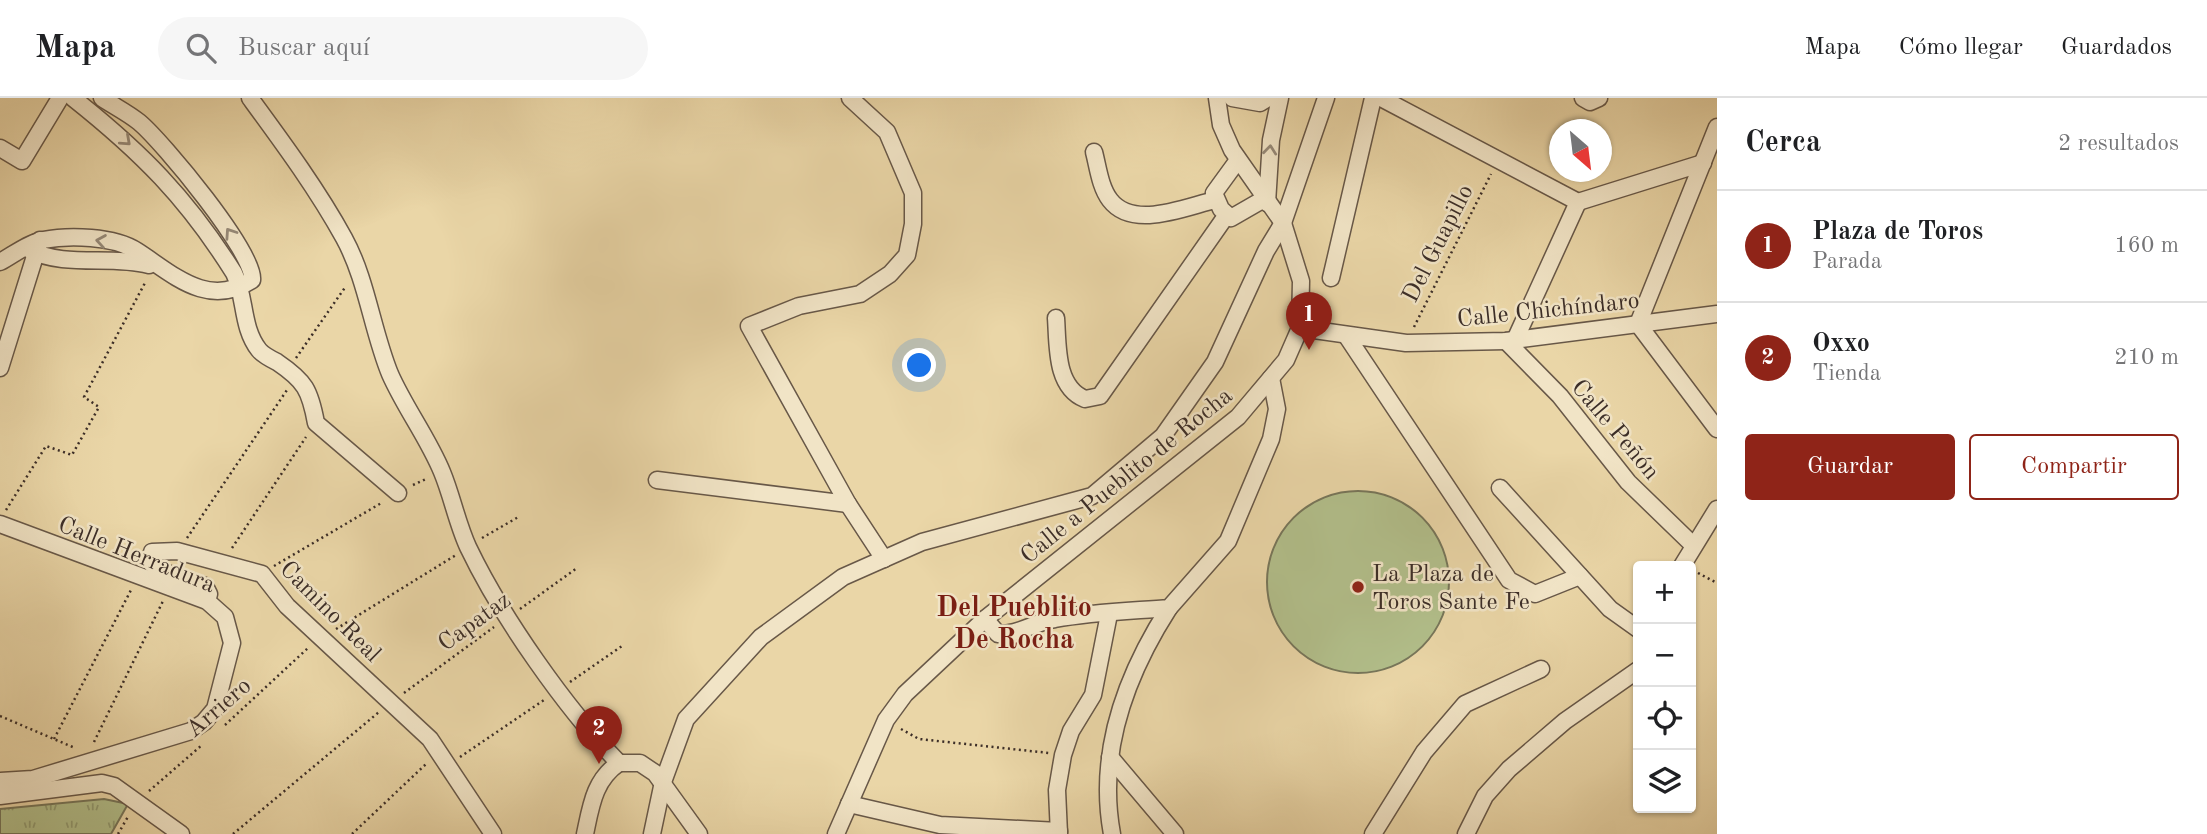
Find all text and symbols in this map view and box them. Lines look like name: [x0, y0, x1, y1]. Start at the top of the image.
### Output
search box: [158, 17, 648, 80]
icon: search: [182, 29, 220, 67]
text: Mapa: [35, 32, 116, 65]
text: Buscar aquí: [238, 35, 370, 61]
text: Mapa: [1804, 36, 1861, 60]
text: Cómo llegar: [1899, 36, 2023, 60]
text: Guardados: [2061, 36, 2172, 60]
north arrow: [1549, 119, 1612, 182]
text: Cerca: [1745, 128, 1821, 158]
text: 2 resultados: [2058, 132, 2179, 155]
one-way arrow: [118, 133, 131, 145]
one-way arrow: [1262, 144, 1277, 155]
street label: Del Guapillo: [1399, 181, 1479, 307]
text: Plaza de Toros: [1812, 219, 1983, 245]
one-way arrow: [226, 228, 238, 241]
one-way arrow: [95, 234, 107, 249]
text: 1: [1761, 234, 1775, 257]
text: 160 m: [2114, 234, 2179, 257]
text: Parada: [1812, 250, 1882, 273]
street label: Calle Chichíndaro: [1456, 289, 1641, 333]
pin: 1: [1286, 292, 1332, 350]
text: Oxxo: [1812, 331, 1870, 357]
text: 2: [1761, 346, 1775, 369]
text: 210 m: [2114, 346, 2179, 369]
your location: [902, 348, 936, 382]
text: Tienda: [1812, 362, 1881, 385]
street label: Calle Peñón: [1566, 376, 1663, 485]
street label: Calle a Pueblito de Rocha: [1017, 384, 1238, 569]
button: Guardar: [1745, 434, 1955, 500]
button: Compartir: [1969, 434, 2179, 500]
street label: Calle Herradura: [54, 513, 218, 598]
street label: Camino Real: [275, 557, 385, 667]
map controls: [1633, 561, 1696, 813]
button: +: [1633, 561, 1696, 624]
place label: La Plaza de Toros Sante Fe: [1372, 563, 1530, 615]
marker: La Plaza de Toros Sante Fe: [1350, 579, 1366, 595]
street label: Capataz: [435, 589, 516, 657]
district label: Del Pueblito De Rocha: [936, 595, 1092, 655]
button: −: [1633, 624, 1696, 687]
street label: Arriero: [182, 674, 256, 743]
button: locate: [1633, 687, 1696, 750]
pin: 2: [576, 706, 622, 764]
button: layers: [1633, 750, 1696, 813]

